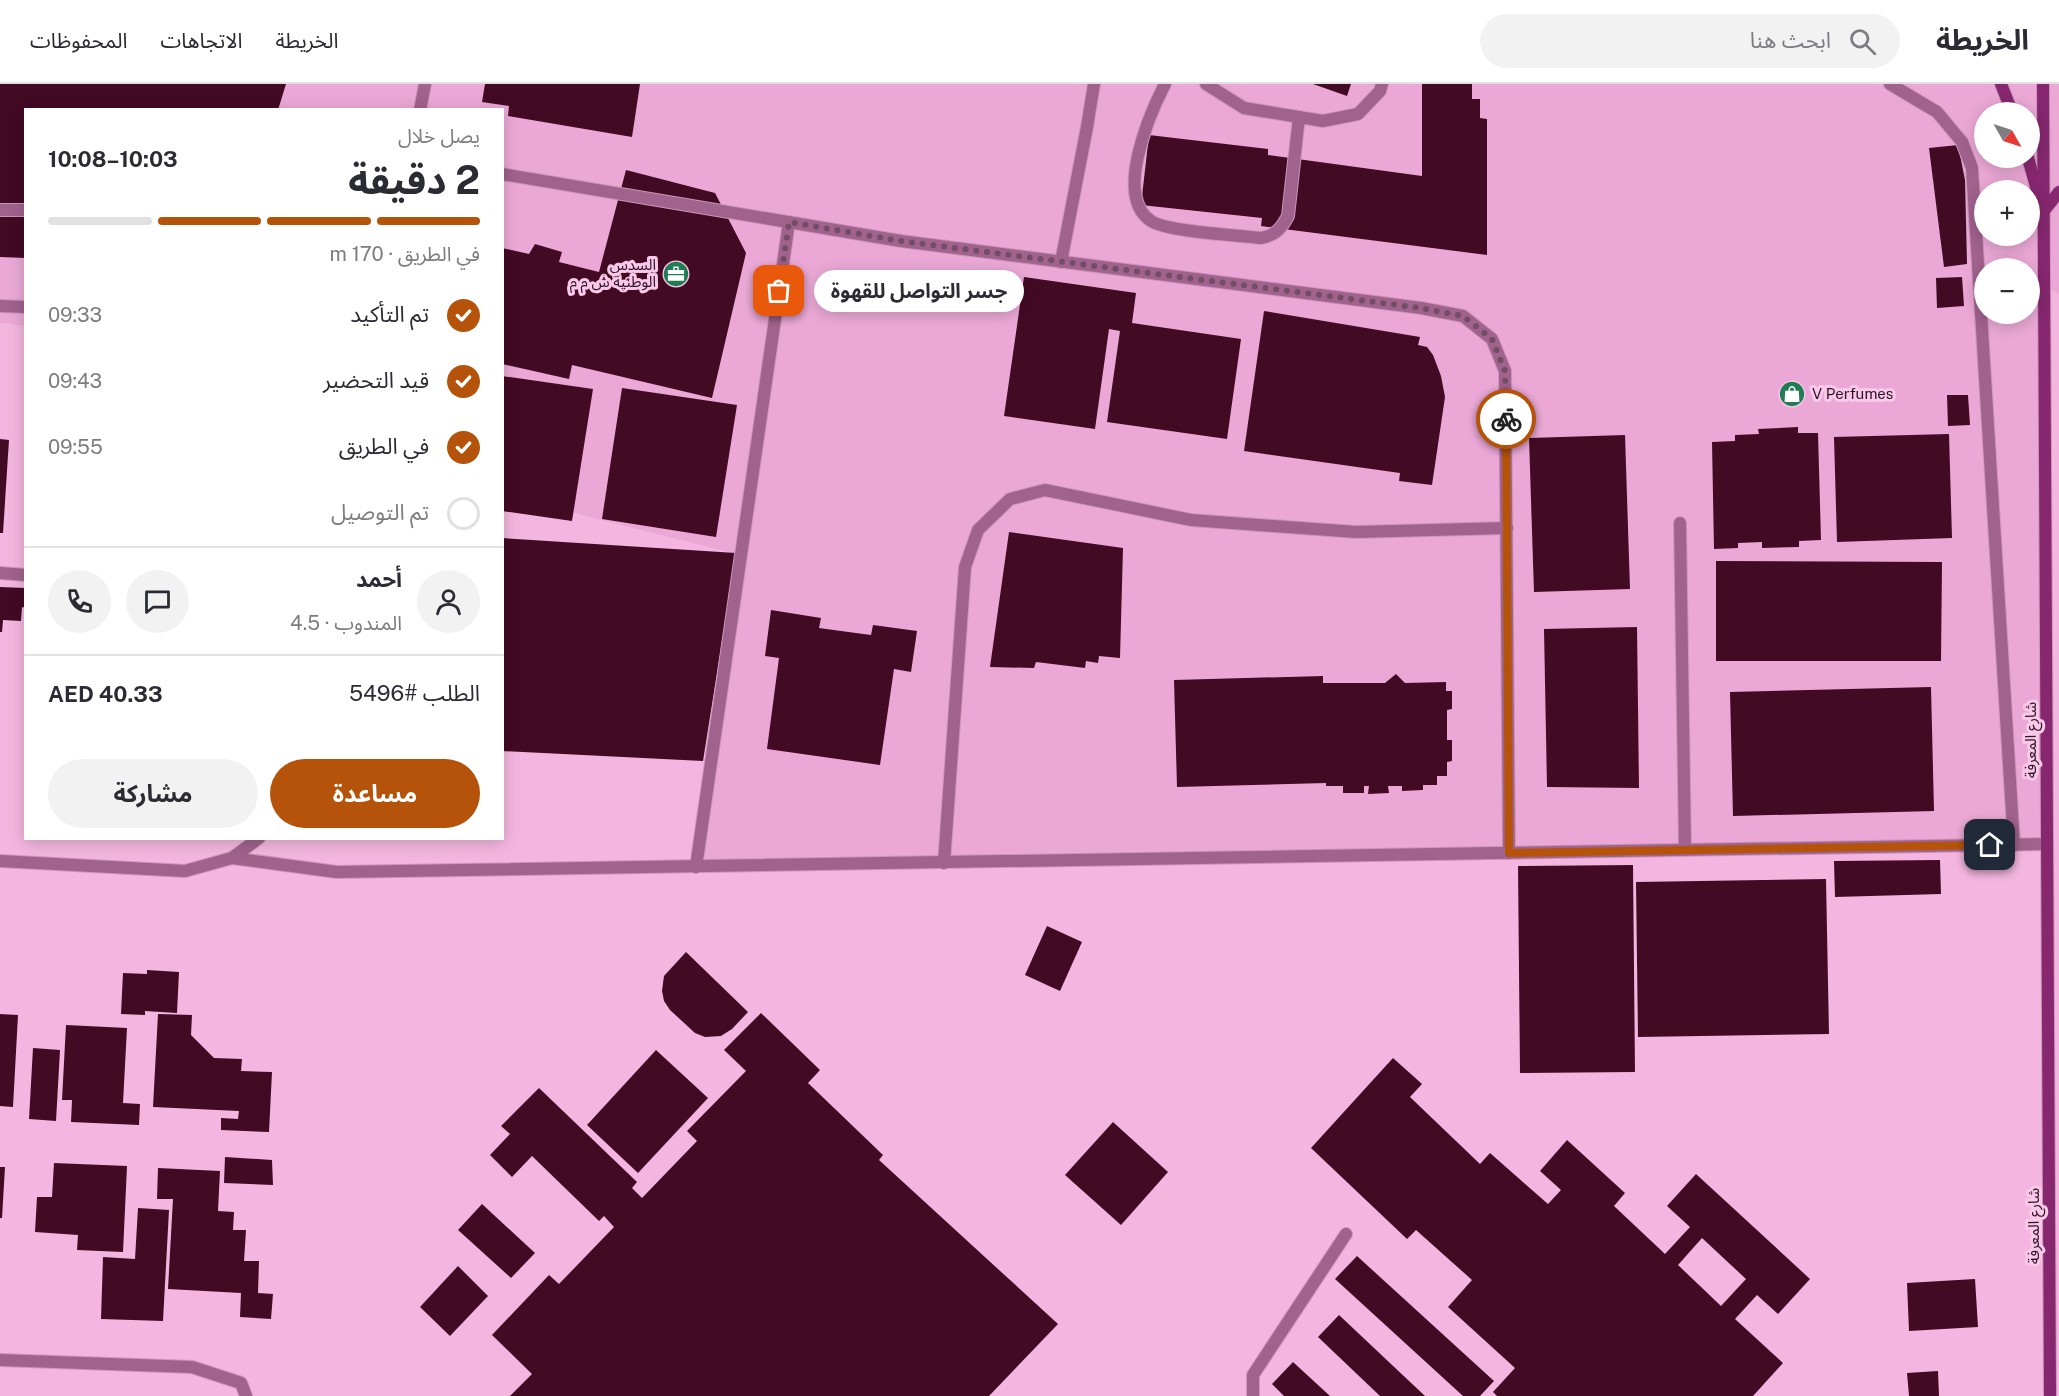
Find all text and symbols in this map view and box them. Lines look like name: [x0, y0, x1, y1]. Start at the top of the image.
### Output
search box: [1480, 14, 1900, 68]
text: الخريطة: [1936, 23, 2029, 56]
icon: search: [1846, 25, 1879, 58]
text: ابحث هنا: [1750, 27, 1831, 53]
text: المحفوظات: [30, 28, 127, 53]
text: الاتجاهات: [160, 28, 242, 53]
text: الخريطة: [275, 28, 338, 53]
north arrow: [1974, 102, 2040, 168]
map controls: [1974, 102, 2040, 324]
text: يصل خلال: [398, 124, 480, 148]
text: 10:03–10:08: [48, 146, 178, 172]
text: 2 دقيقة: [348, 157, 480, 203]
button: +: [1974, 180, 2040, 246]
text: في الطريق · 170 m: [329, 242, 480, 266]
place label: السدس الوطنیة ش م م: [570, 256, 656, 293]
button: −: [1974, 258, 2040, 324]
office icon: السدس الوطنیة ش م م: [661, 259, 691, 289]
pin: [753, 265, 804, 316]
callout: جسر التواصل للقهوة: [815, 270, 1025, 312]
icon: bag: [762, 274, 795, 307]
text: جسر التواصل للقهوة: [831, 279, 1007, 303]
icon: check: [447, 299, 480, 332]
text: تم التأكيد: [350, 301, 429, 327]
text: 09:33: [48, 303, 102, 327]
icon: check: [447, 365, 480, 398]
text: قيد التحضير: [323, 367, 429, 393]
text: 09:43: [48, 369, 102, 393]
shop icon: V Perfumes: [1777, 379, 1807, 409]
place label: V Perfumes: [1812, 385, 1893, 402]
courier: [1476, 389, 1536, 449]
icon: bike: [1490, 403, 1523, 436]
icon: check: [447, 431, 480, 464]
text: في الطريق: [339, 433, 429, 459]
text: 09:55: [48, 435, 103, 459]
text: تم التوصيل: [331, 499, 429, 525]
text: أحمد: [356, 566, 402, 592]
button: phone: [48, 570, 111, 633]
button: chat: [126, 570, 189, 633]
button: person: [417, 570, 480, 633]
text: المندوب · 4.5: [290, 611, 402, 635]
text: الطلب #5496: [349, 680, 480, 706]
text: AED 40.33: [48, 681, 163, 707]
street label: شارع المعرفة: [2022, 702, 2043, 778]
button: مشاركة: [48, 759, 258, 828]
button: مساعدة: [270, 759, 480, 828]
pin: [1964, 819, 2015, 870]
icon: home: [1973, 828, 2006, 861]
street label: شارع المعرفة: [2025, 1188, 2046, 1264]

